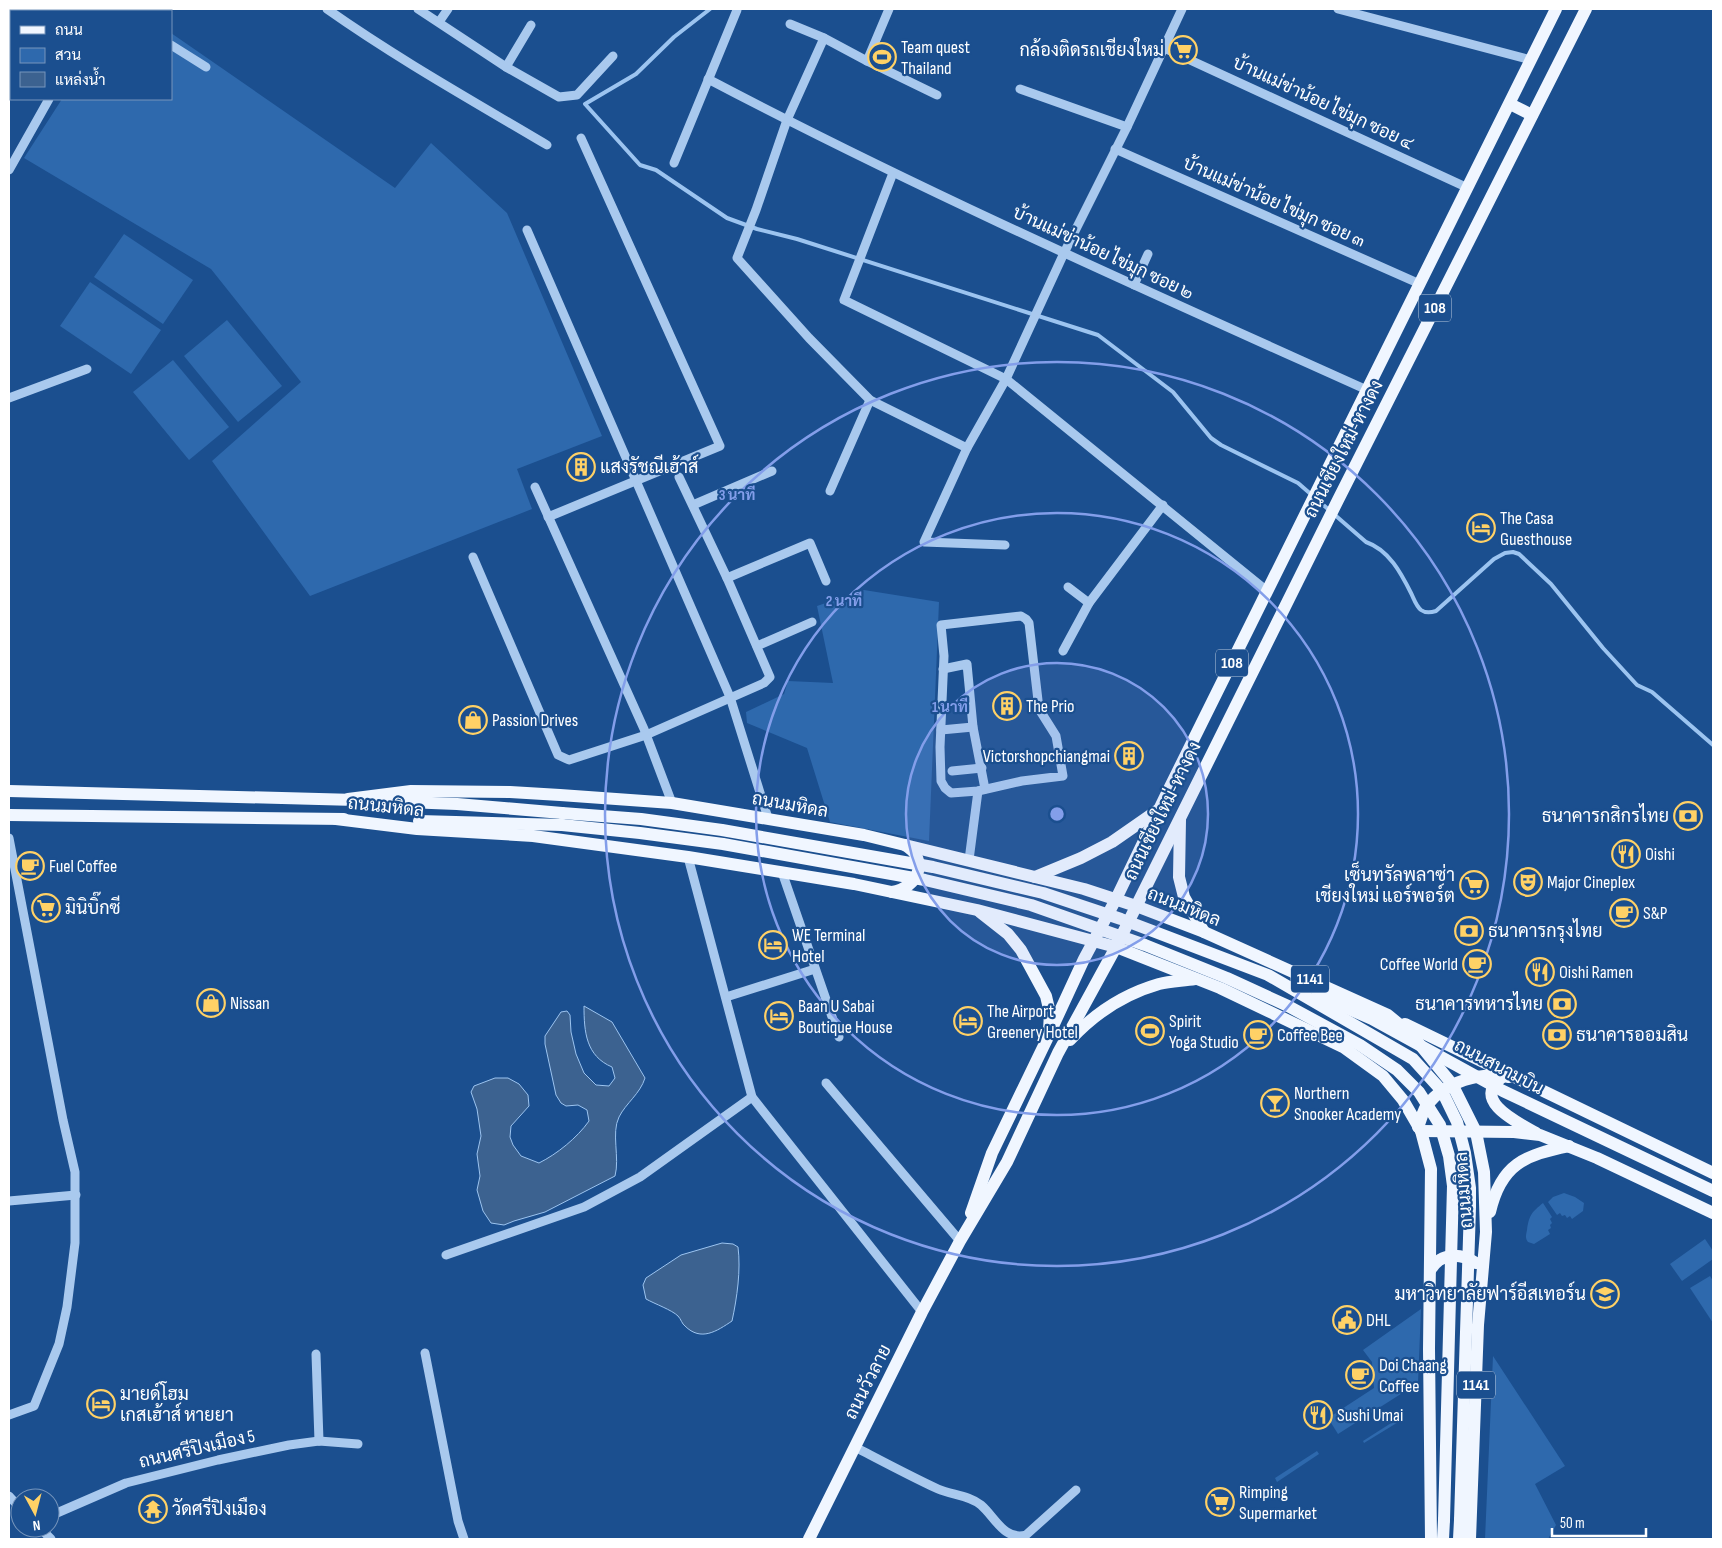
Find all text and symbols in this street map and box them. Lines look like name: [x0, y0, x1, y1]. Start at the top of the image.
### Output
legend: [10, 10, 172, 100]
text: ถนน: [55, 21, 83, 40]
supermarket icon: กล้องติดรถเชียงใหม่: [1168, 35, 1198, 65]
place label: Team quest Thailand: [901, 37, 970, 79]
place label: กล้องติดรถเชียงใหม่: [1019, 37, 1164, 61]
sports icon: Team quest Thailand: [867, 42, 897, 72]
text: สวน: [55, 46, 81, 65]
street label: บ้านแม่ข่าน้อย ไข่มุก ซอย ๔: [1229, 49, 1419, 155]
text: แหล่งน้ำ: [55, 67, 106, 90]
street label: บ้านแม่ข่าน้อย ไข่มุก ซอย ๓: [1179, 150, 1370, 253]
street label: บ้านแม่ข่าน้อย ไข่มุก ซอย ๒: [1009, 199, 1198, 305]
road number: 108: [1419, 294, 1451, 322]
street label: ถนนเชียงใหม่-หางดง: [1298, 375, 1388, 521]
building icon: แสงรัชณีเฮ้าส์: [566, 452, 596, 482]
place label: แสงรัชณีเฮ้าส์: [600, 454, 699, 478]
text: 3 นาที: [719, 485, 755, 505]
place label: The Casa Guesthouse: [1500, 508, 1572, 550]
hotel icon: The Casa Guesthouse: [1466, 513, 1496, 543]
text: 2 นาที: [826, 591, 862, 611]
road number: 108: [1216, 650, 1248, 676]
building icon: The Prio: [992, 691, 1022, 721]
place label: The Prio: [1026, 696, 1075, 717]
text: 1 นาที: [932, 697, 968, 717]
shop icon: Passion Drives: [458, 705, 488, 735]
place label: Passion Drives: [492, 710, 578, 731]
street label: ถนนเชียงใหม่-หางดง: [1118, 737, 1206, 884]
building icon: Victorshopchiangmai: [1114, 741, 1144, 771]
place label: Victorshopchiangmai: [983, 746, 1110, 767]
street label: ถนนมหิดล: [750, 787, 830, 822]
street label: ถนนมหิดล: [347, 792, 425, 821]
bank icon: ธนาคารกสิกรไทย: [1673, 801, 1703, 831]
place label: ธนาคารกสิกรไทย: [1542, 803, 1669, 827]
centre of rings: [1048, 805, 1066, 823]
restaurant icon: Oishi: [1611, 839, 1641, 869]
place label: Oishi: [1645, 844, 1675, 865]
cafe icon: Fuel Coffee: [15, 851, 45, 881]
place label: Fuel Coffee: [49, 856, 117, 877]
place label: เซ็นทรัลพลาซ่า เชียงใหม่ แอร์พอร์ต: [1315, 861, 1455, 907]
theatre icon: Major Cineplex: [1513, 867, 1543, 897]
supermarket icon: เซ็นทรัลพลาซ่า เชียงใหม่ แอร์พอร์ต: [1459, 870, 1489, 900]
place label: Major Cineplex: [1547, 872, 1635, 893]
street label: ถนนมหิดล: [1144, 882, 1224, 931]
place label: มินิบิ๊กซี: [65, 891, 121, 919]
supermarket icon: มินิบิ๊กซี: [31, 893, 61, 923]
cafe icon: S&P: [1609, 898, 1639, 928]
place label: S&P: [1643, 903, 1668, 924]
bank icon: ธนาคารกรุงไทย: [1454, 916, 1484, 946]
place label: ธนาคารกรุงไทย: [1488, 918, 1603, 943]
place label: WE Terminal Hotel: [792, 925, 865, 967]
hotel icon: WE Terminal Hotel: [758, 930, 788, 960]
cafe icon: Coffee World: [1462, 949, 1492, 979]
place label: Coffee World: [1380, 954, 1458, 975]
restaurant icon: Oishi Ramen: [1525, 957, 1555, 987]
place label: Oishi Ramen: [1559, 962, 1633, 983]
road number: 1141: [1291, 966, 1329, 992]
shop icon: Nissan: [196, 988, 226, 1018]
bank icon: ธนาคารทหารไทย: [1547, 989, 1577, 1019]
place label: ธนาคารทหารไทย: [1415, 991, 1543, 1015]
place label: Nissan: [230, 993, 270, 1014]
place label: Baan U Sabai Boutique House: [798, 996, 893, 1038]
hotel icon: Baan U Sabai Boutique House: [764, 1001, 794, 1031]
place label: The Airport Greenery Hotel: [987, 1001, 1078, 1043]
hotel icon: The Airport Greenery Hotel: [953, 1006, 983, 1036]
place label: Spirit Yoga Studio: [1169, 1011, 1239, 1053]
sports icon: Spirit Yoga Studio: [1135, 1016, 1165, 1046]
cafe icon: Coffee Bee: [1243, 1020, 1273, 1050]
bank icon: ธนาคารออมสิน: [1542, 1020, 1572, 1050]
place label: ธนาคารออมสิน: [1576, 1024, 1688, 1046]
place label: Coffee Bee: [1277, 1025, 1343, 1046]
street label: ถนนสนามบิน: [1451, 1034, 1548, 1099]
place label: Northern Snooker Academy: [1294, 1083, 1401, 1125]
bar icon: Northern Snooker Academy: [1260, 1088, 1290, 1118]
street label: ถนนมหิดล: [1450, 1151, 1477, 1229]
school or university icon: มหาวิทยาลัยฟาร์อีสเทอร์น: [1590, 1279, 1620, 1309]
place label: มหาวิทยาลัยฟาร์อีสเทอร์น: [1394, 1281, 1586, 1305]
public building icon: DHL: [1332, 1305, 1362, 1335]
place label: DHL: [1366, 1310, 1391, 1331]
street label: ถนนวัวลาย: [839, 1341, 896, 1423]
place label: Doi Chaang Coffee: [1379, 1355, 1447, 1397]
cafe icon: Doi Chaang Coffee: [1345, 1360, 1375, 1390]
road number: 1141: [1457, 1372, 1495, 1398]
place label: มายด์โฮม เกสเฮ้าส์ หายยา: [120, 1381, 234, 1426]
hotel icon: มายด์โฮม เกสเฮ้าส์ หายยา: [86, 1389, 116, 1419]
restaurant icon: Sushi Umai: [1303, 1400, 1333, 1430]
place label: Sushi Umai: [1337, 1405, 1403, 1426]
street label: ถนนศรีปิงเมือง 5: [136, 1423, 257, 1473]
place label: Rimping Supermarket: [1239, 1482, 1318, 1524]
supermarket icon: Rimping Supermarket: [1205, 1487, 1235, 1517]
north arrow: [10, 1488, 60, 1538]
temple icon: วัดศรีปิงเมือง: [138, 1494, 168, 1524]
place label: วัดศรีปิงเมือง: [172, 1496, 267, 1520]
scale bar: [1552, 1506, 1646, 1538]
text: 50 m: [1560, 1514, 1585, 1533]
text: N: [32, 1517, 41, 1534]

